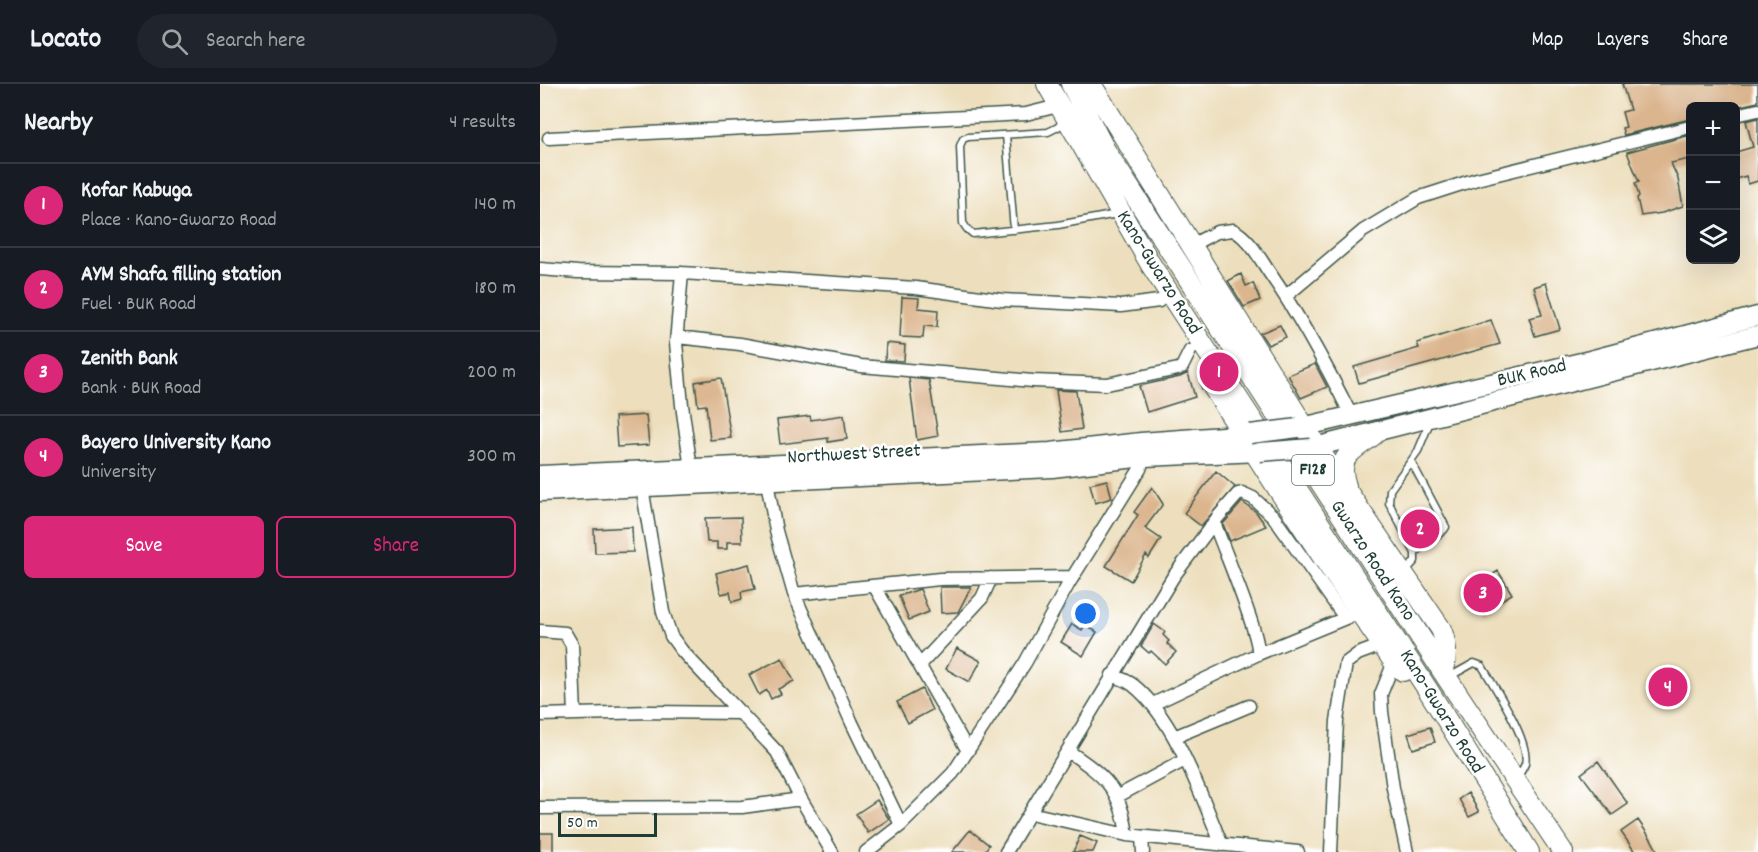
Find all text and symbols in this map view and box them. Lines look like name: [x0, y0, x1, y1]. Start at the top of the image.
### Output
search box: [137, 14, 557, 68]
text: Locato: [30, 21, 101, 61]
icon: search: [158, 25, 191, 58]
text: Search here: [206, 26, 306, 57]
text: Map: [1532, 26, 1563, 56]
text: Layers: [1596, 26, 1649, 56]
text: Share: [1682, 26, 1728, 56]
map controls: [1686, 102, 1740, 264]
button: +: [1686, 102, 1740, 156]
text: Nearby: [24, 105, 92, 142]
text: 4 results: [449, 109, 516, 137]
button: −: [1686, 156, 1740, 210]
text: Kofar Kabuga: [81, 176, 192, 207]
text: 1: [41, 191, 46, 219]
text: 140 m: [474, 191, 516, 219]
street label: Kano-Gwarzo Road: [1109, 205, 1207, 341]
text: Place · Kano-Gwarzo Road: [81, 207, 277, 235]
button: layers: [1686, 210, 1740, 264]
text: AYM Shafa filling station: [81, 260, 282, 291]
text: 2: [39, 275, 48, 303]
text: 180 m: [474, 275, 516, 303]
text: Fuel · BUK Road: [81, 291, 196, 319]
text: Zenith Bank: [81, 344, 178, 375]
pin: 1: [1200, 350, 1238, 394]
street label: BUK Road: [1495, 352, 1569, 396]
text: 3: [39, 359, 48, 387]
text: 200 m: [467, 359, 516, 387]
text: Bank · BUK Road: [81, 375, 201, 403]
text: Bayero University Kano: [81, 428, 271, 459]
street label: Northwest Street: [787, 438, 921, 472]
text: 4: [39, 443, 48, 471]
text: 300 m: [467, 443, 516, 471]
road number: F128: [1292, 455, 1334, 485]
text: University: [81, 459, 156, 487]
street label: Gwarzo Road Kano: [1322, 495, 1422, 627]
pin: 2: [1400, 506, 1440, 552]
button: Save: [24, 516, 264, 578]
button: Share: [276, 516, 516, 578]
pin: 3: [1464, 570, 1502, 616]
your location: [1071, 599, 1100, 628]
street label: Kano-Gwarzo Road: [1392, 644, 1490, 780]
pin: 4: [1648, 664, 1688, 710]
scale bar: [558, 810, 657, 838]
text: 50 m: [567, 812, 598, 835]

